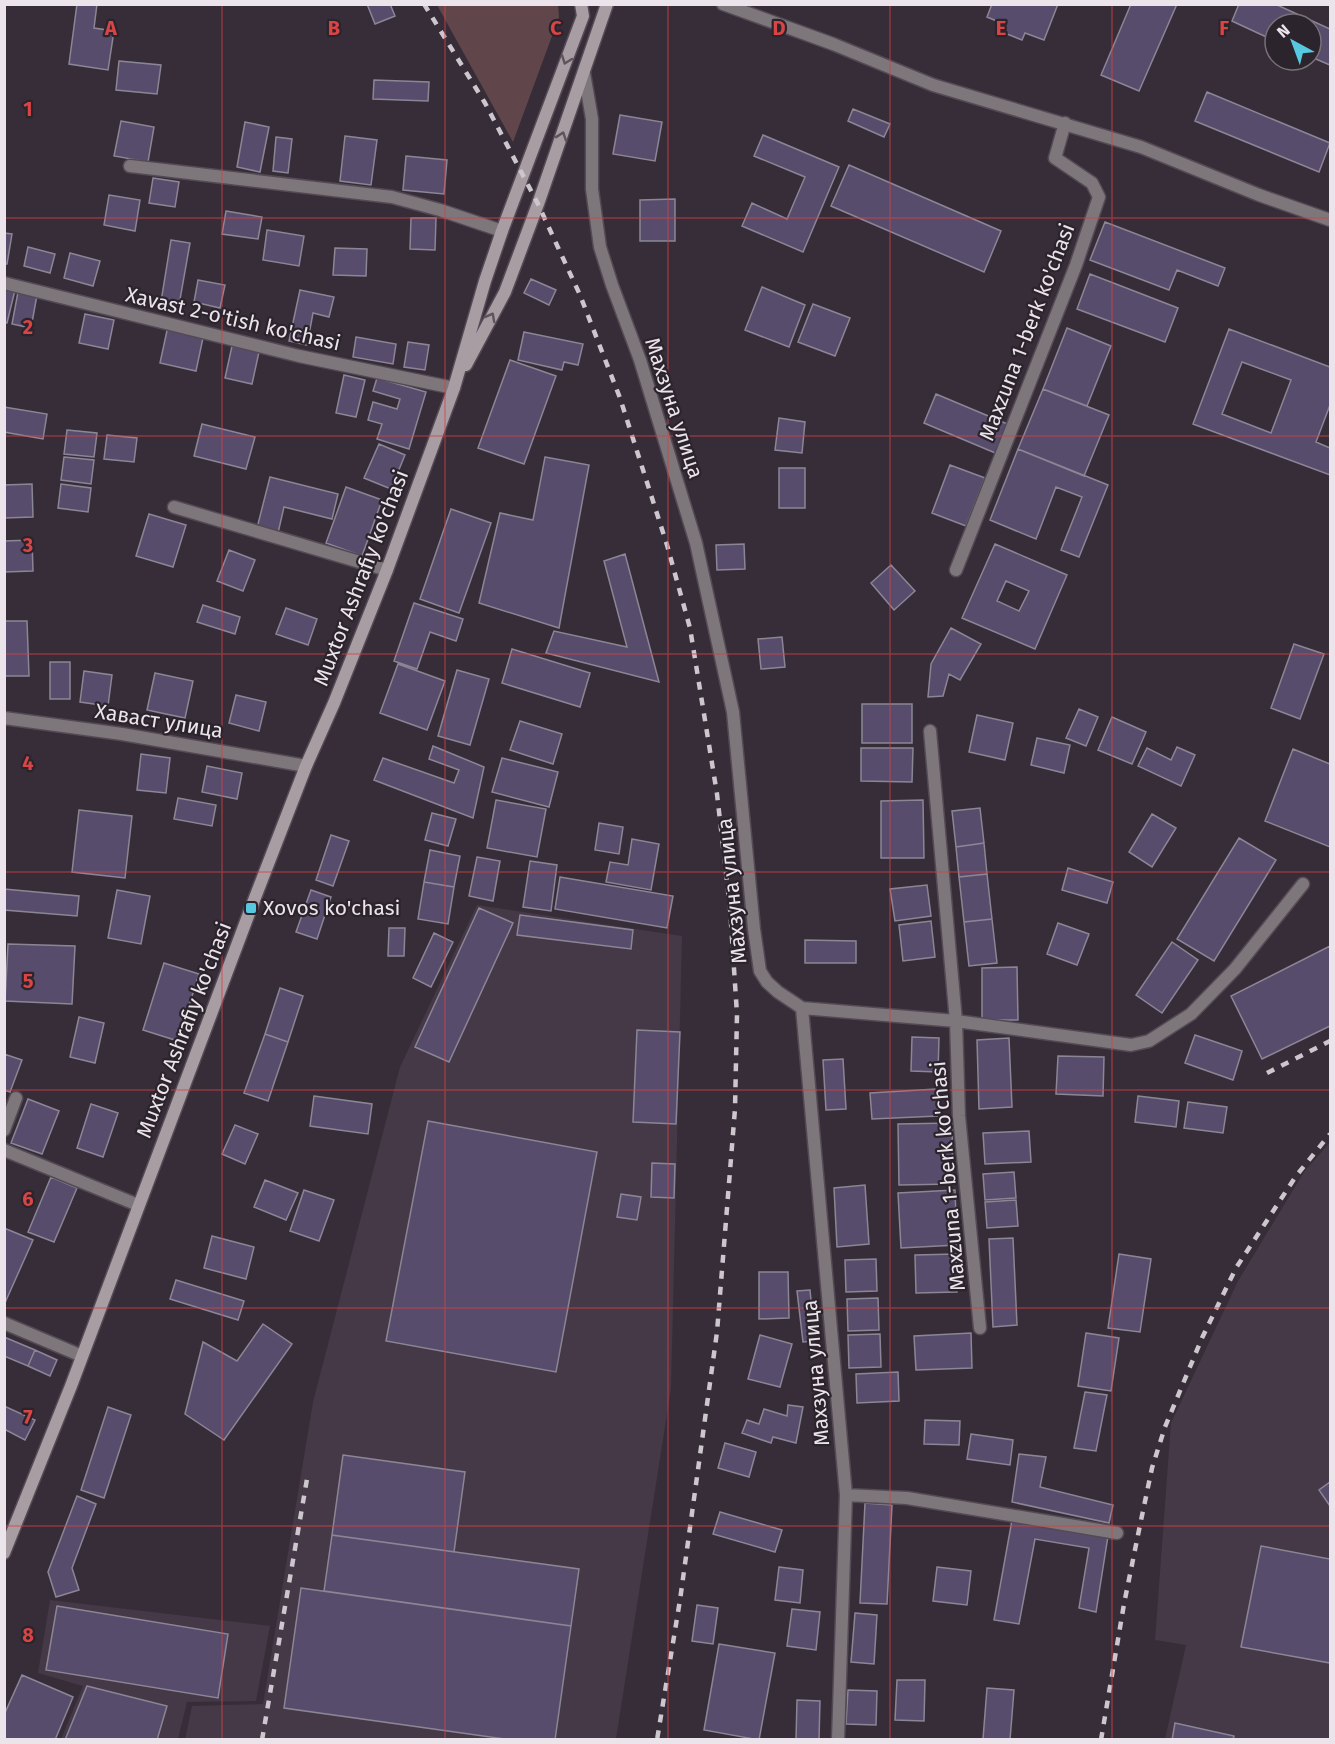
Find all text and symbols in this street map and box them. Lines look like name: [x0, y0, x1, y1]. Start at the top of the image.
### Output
north arrow: [1263, 12, 1323, 72]
text: A: [104, 16, 118, 40]
text: B: [328, 16, 340, 40]
text: C: [550, 16, 562, 40]
text: D: [772, 16, 786, 40]
text: E: [996, 16, 1006, 40]
text: F: [1219, 16, 1229, 40]
text: N: [1273, 20, 1294, 42]
one-way arrow: [561, 54, 574, 65]
text: 1: [23, 97, 33, 121]
one-way arrow: [554, 131, 567, 142]
street label: Maxzuna 1-berk ko'chasi: [974, 220, 1080, 444]
street label: Xavast 2-o'tish ko'chasi: [123, 282, 343, 356]
one-way arrow: [484, 313, 495, 324]
text: 2: [23, 315, 33, 339]
street label: Махзуна улица: [639, 334, 709, 482]
street label: Muxtor Ashrafiy ko'chasi: [308, 466, 414, 690]
text: 3: [22, 533, 33, 557]
street label: Хаваст улица: [93, 698, 225, 744]
text: 4: [22, 751, 34, 775]
street label: Махзуна улица: [711, 817, 753, 965]
place label: Xovos ko'chasi: [263, 895, 400, 921]
marker: Xovos ko'chasi: [244, 901, 258, 915]
street label: Muxtor Ashrafiy ko'chasi: [131, 918, 237, 1142]
text: 5: [23, 969, 34, 993]
street label: Maxzuna 1-berk ko'chasi: [925, 1060, 971, 1292]
text: 6: [22, 1187, 34, 1211]
street label: Махзуна улица: [797, 1299, 835, 1447]
text: 7: [23, 1405, 33, 1429]
text: 8: [22, 1623, 34, 1647]

